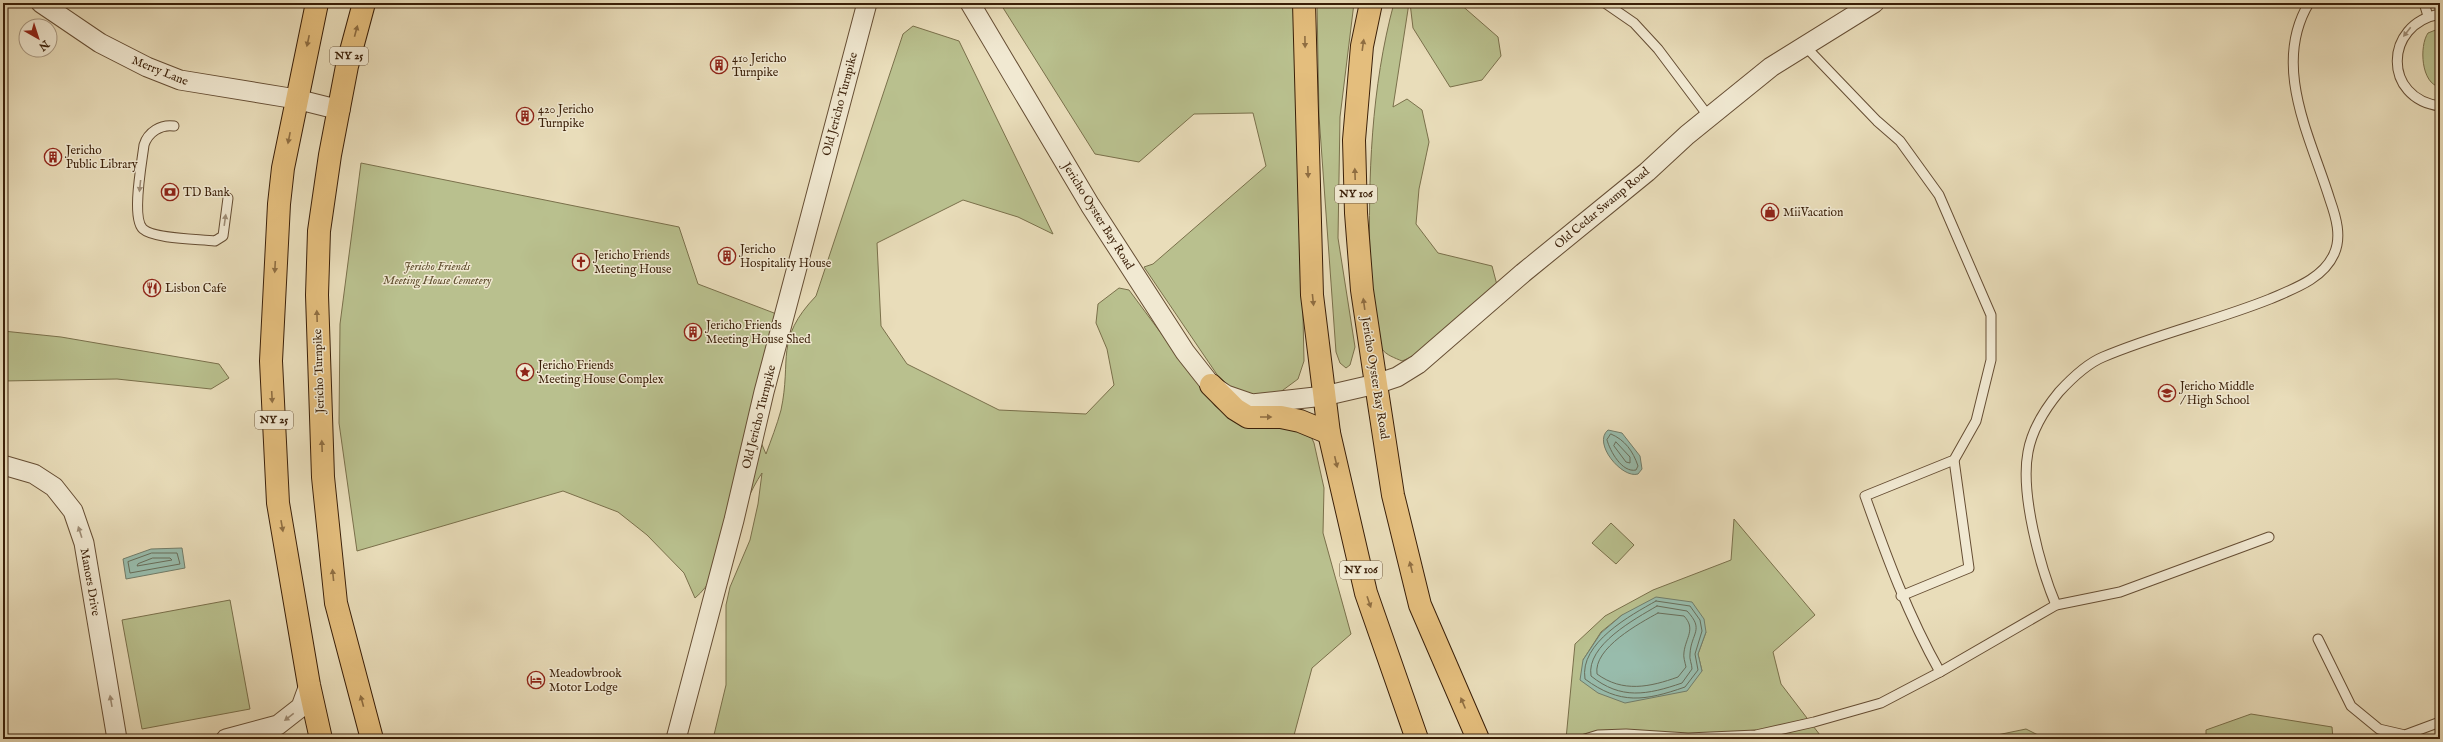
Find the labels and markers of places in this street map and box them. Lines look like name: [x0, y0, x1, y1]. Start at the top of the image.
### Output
place label: 410 Jericho Turnpike: [732, 51, 787, 81]
building icon: 410 Jericho Turnpike: [709, 55, 729, 75]
place label: 420 Jericho Turnpike: [538, 102, 594, 132]
building icon: 420 Jericho Turnpike: [515, 106, 535, 126]
place label: Jericho Public Library: [64, 143, 138, 172]
building icon: Jericho Public Library: [43, 147, 63, 167]
bank icon: TD Bank: [160, 182, 180, 202]
place label: TD Bank: [183, 185, 231, 200]
shop icon: MiiVacation: [1760, 202, 1780, 222]
place label: MiiVacation: [1783, 205, 1844, 220]
place label: Jericho Hospitality House: [738, 242, 832, 272]
building icon: Jericho Hospitality House: [717, 246, 737, 266]
place label: Jericho Friends Meeting House: [592, 248, 672, 277]
church icon: Jericho Friends Meeting House: [571, 252, 591, 272]
restaurant icon: Lisbon Cafe: [142, 278, 162, 298]
place label: Lisbon Cafe: [165, 281, 227, 296]
place label: Jericho Friends Meeting House Shed: [704, 318, 811, 347]
building icon: Jericho Friends Meeting House Shed: [683, 322, 703, 342]
place label: Jericho Friends Meeting House Complex: [536, 358, 664, 388]
place icon: Jericho Friends Meeting House Complex: [515, 362, 535, 382]
place label: Jericho Middle / High School: [2178, 379, 2255, 408]
school or university icon: Jericho Middle / High School: [2157, 383, 2177, 403]
place label: Meadowbrook Motor Lodge: [549, 666, 622, 695]
hotel icon: Meadowbrook Motor Lodge: [526, 670, 546, 690]

